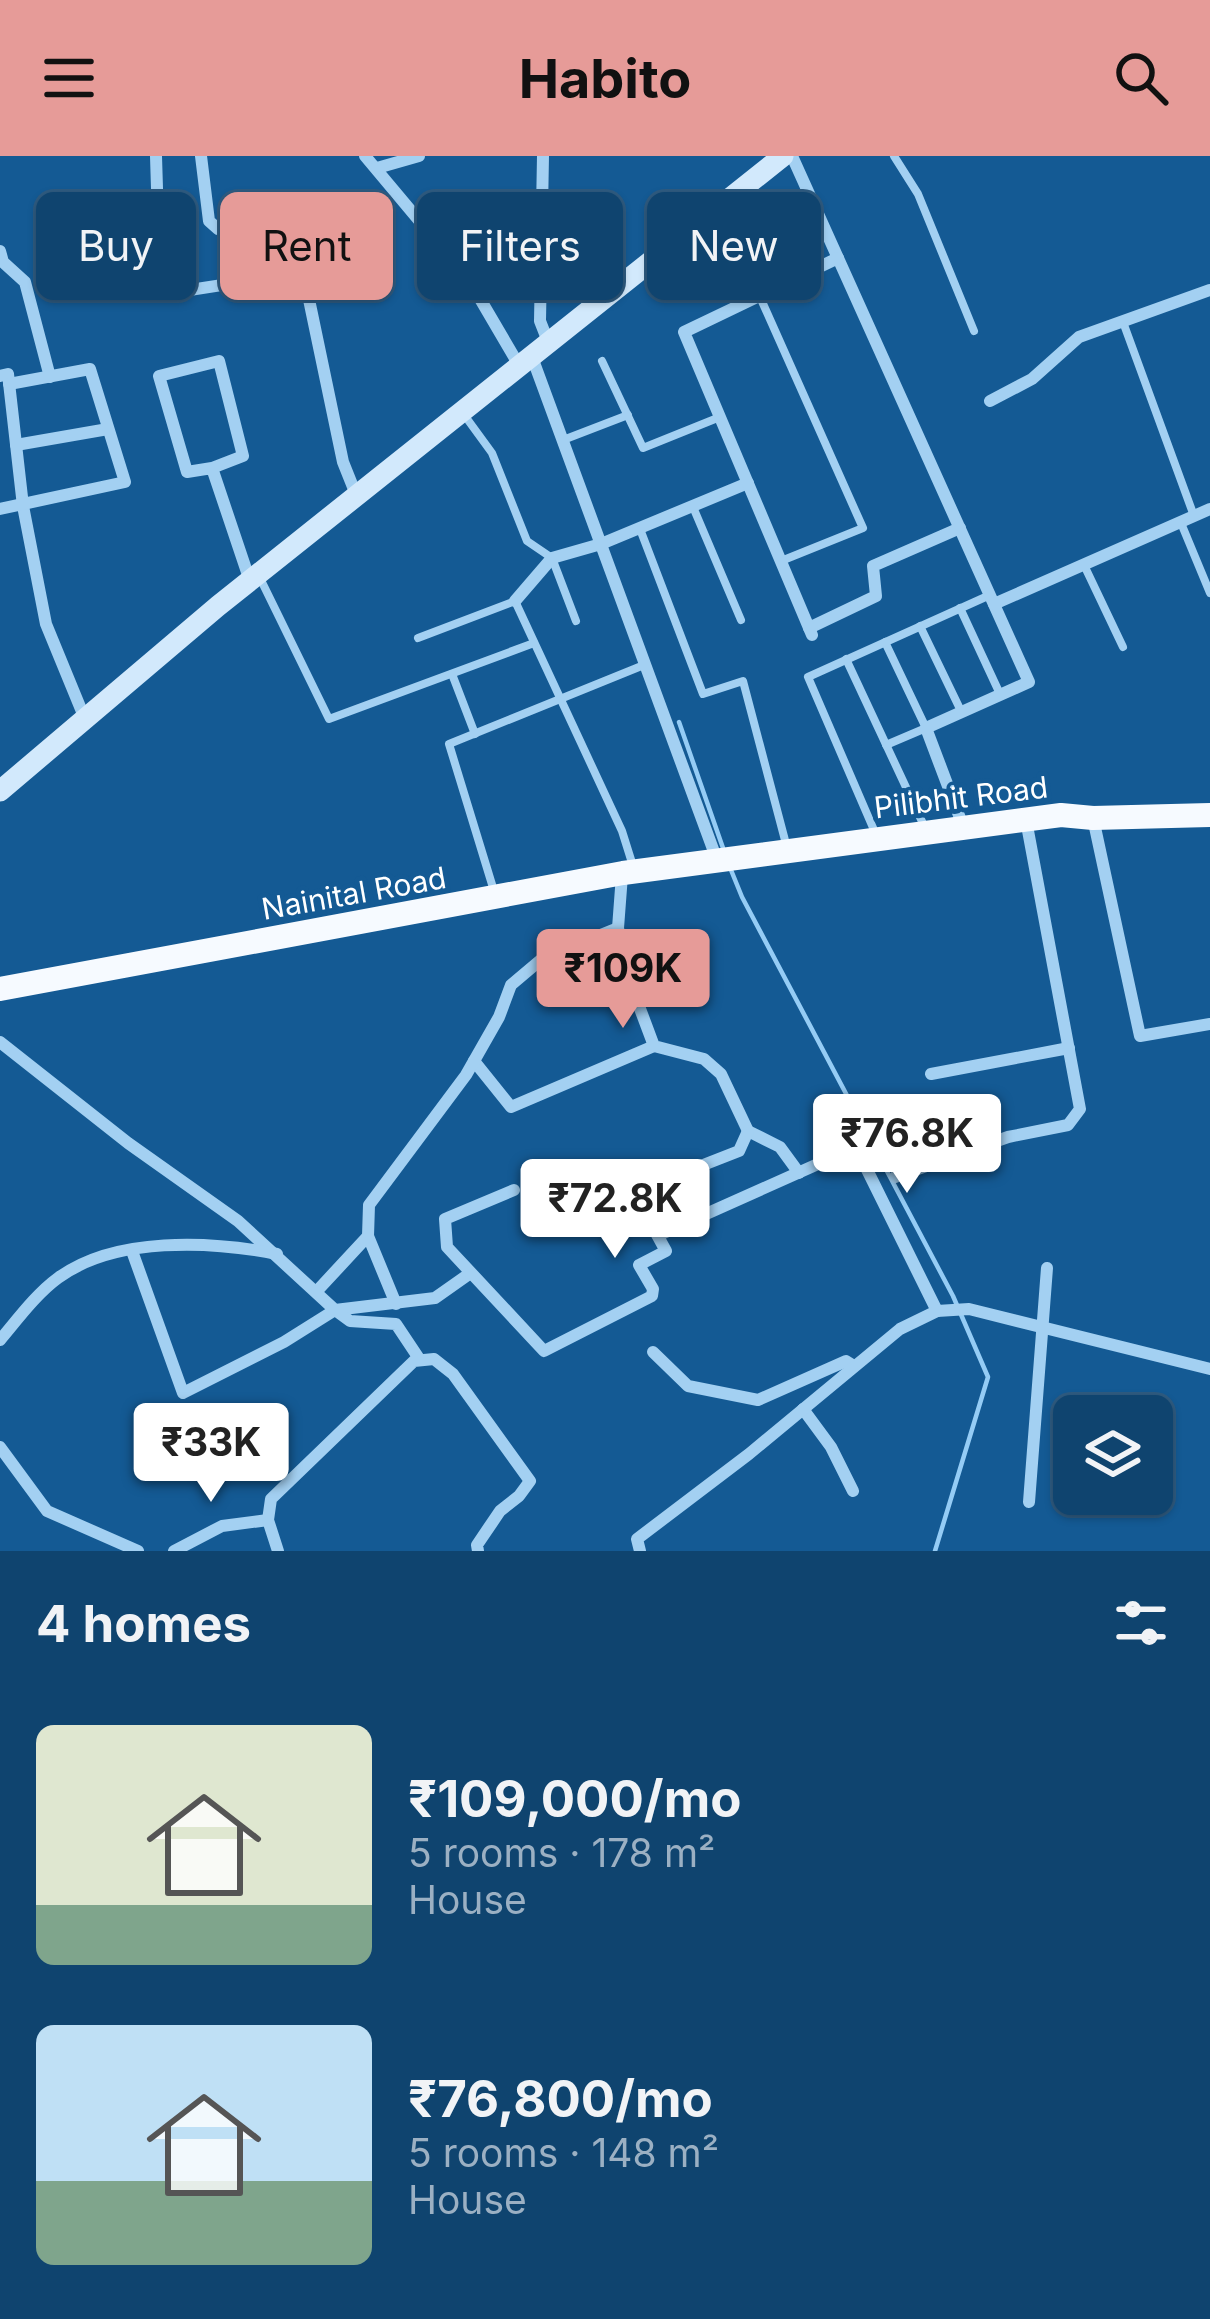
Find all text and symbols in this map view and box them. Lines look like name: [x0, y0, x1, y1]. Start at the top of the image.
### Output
icon: menu: [36, 45, 102, 111]
icon: search: [1108, 45, 1174, 111]
text: Habito: [519, 46, 691, 111]
chip: Buy: [36, 192, 196, 300]
chip: Rent: [220, 192, 393, 300]
chip: Filters: [417, 192, 623, 300]
chip: New: [647, 192, 821, 300]
street label: Pilibhit Road: [872, 768, 1050, 826]
street label: Nainital Road: [259, 859, 449, 927]
pin: ₹109K: [539, 929, 707, 1031]
text: ₹109K: [564, 944, 682, 991]
pin: ₹76.8K: [809, 1094, 1005, 1196]
text: ₹76.8K: [840, 1109, 974, 1156]
pin: ₹72.8K: [517, 1159, 713, 1261]
text: ₹72.8K: [548, 1174, 682, 1221]
map controls: [1053, 1395, 1173, 1515]
button: layers: [1053, 1395, 1173, 1515]
pin: ₹33K: [140, 1403, 282, 1505]
text: ₹33K: [161, 1418, 261, 1465]
icon: filters: [1108, 1590, 1174, 1656]
text: 4 homes: [36, 1593, 251, 1654]
text: ₹109,000/mo: [408, 1768, 741, 1829]
icon: home: [132, 1773, 276, 1917]
text: 5 rooms · 178 m²: [408, 1829, 715, 1876]
text: House: [408, 1876, 527, 1923]
text: ₹76,800/mo: [408, 2068, 713, 2129]
icon: home: [132, 2073, 276, 2217]
text: 5 rooms · 148 m²: [408, 2129, 719, 2176]
text: House: [408, 2176, 527, 2223]

